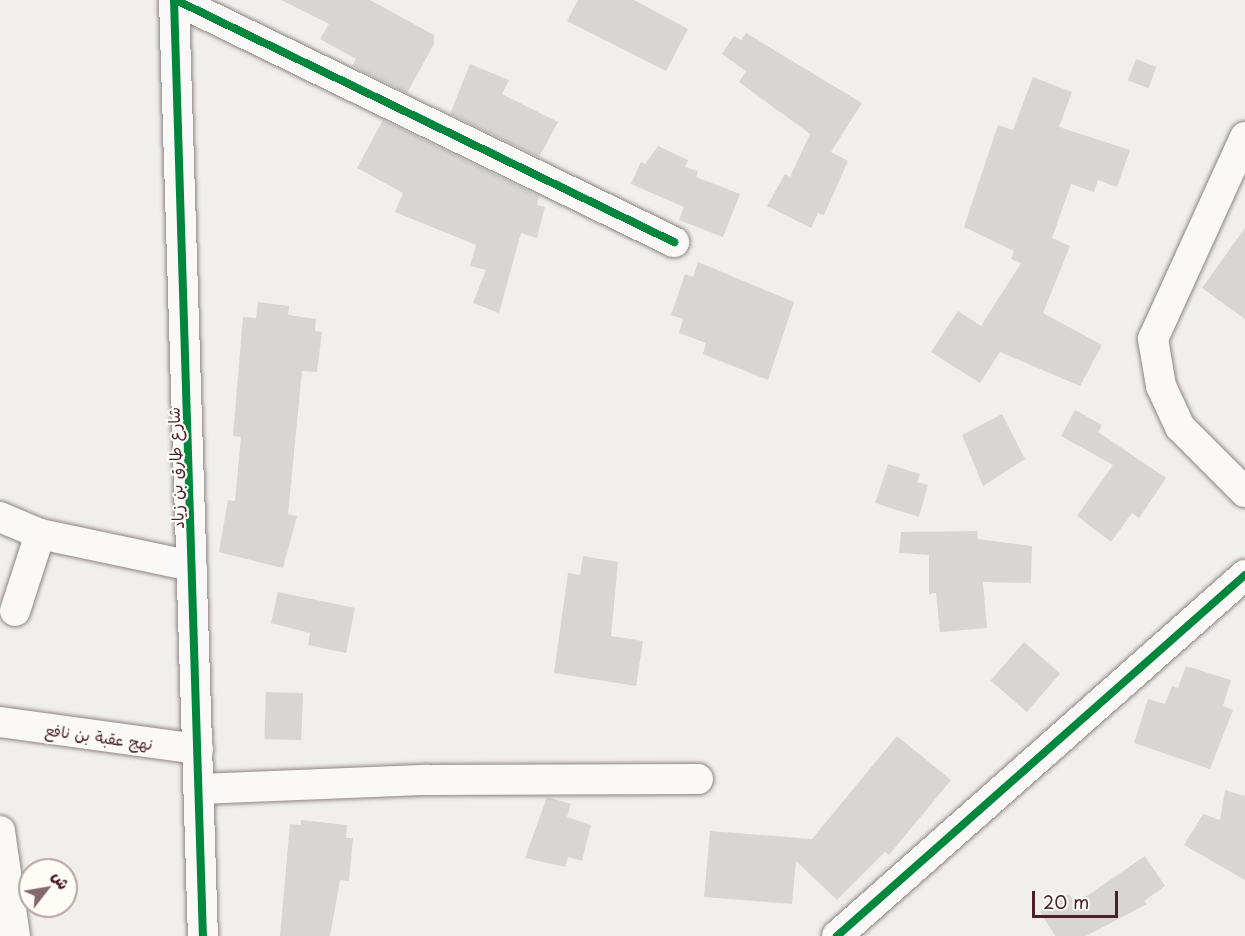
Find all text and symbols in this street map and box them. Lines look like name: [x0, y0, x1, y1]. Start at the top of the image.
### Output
street label: شارع طارق بن زياد: [163, 407, 187, 529]
street label: نهج عقبة بن نافع: [44, 719, 154, 753]
north arrow: [18, 858, 78, 918]
text: ش: [47, 866, 77, 893]
scale bar: [1035, 879, 1120, 917]
text: 20 m: [1043, 888, 1089, 915]

